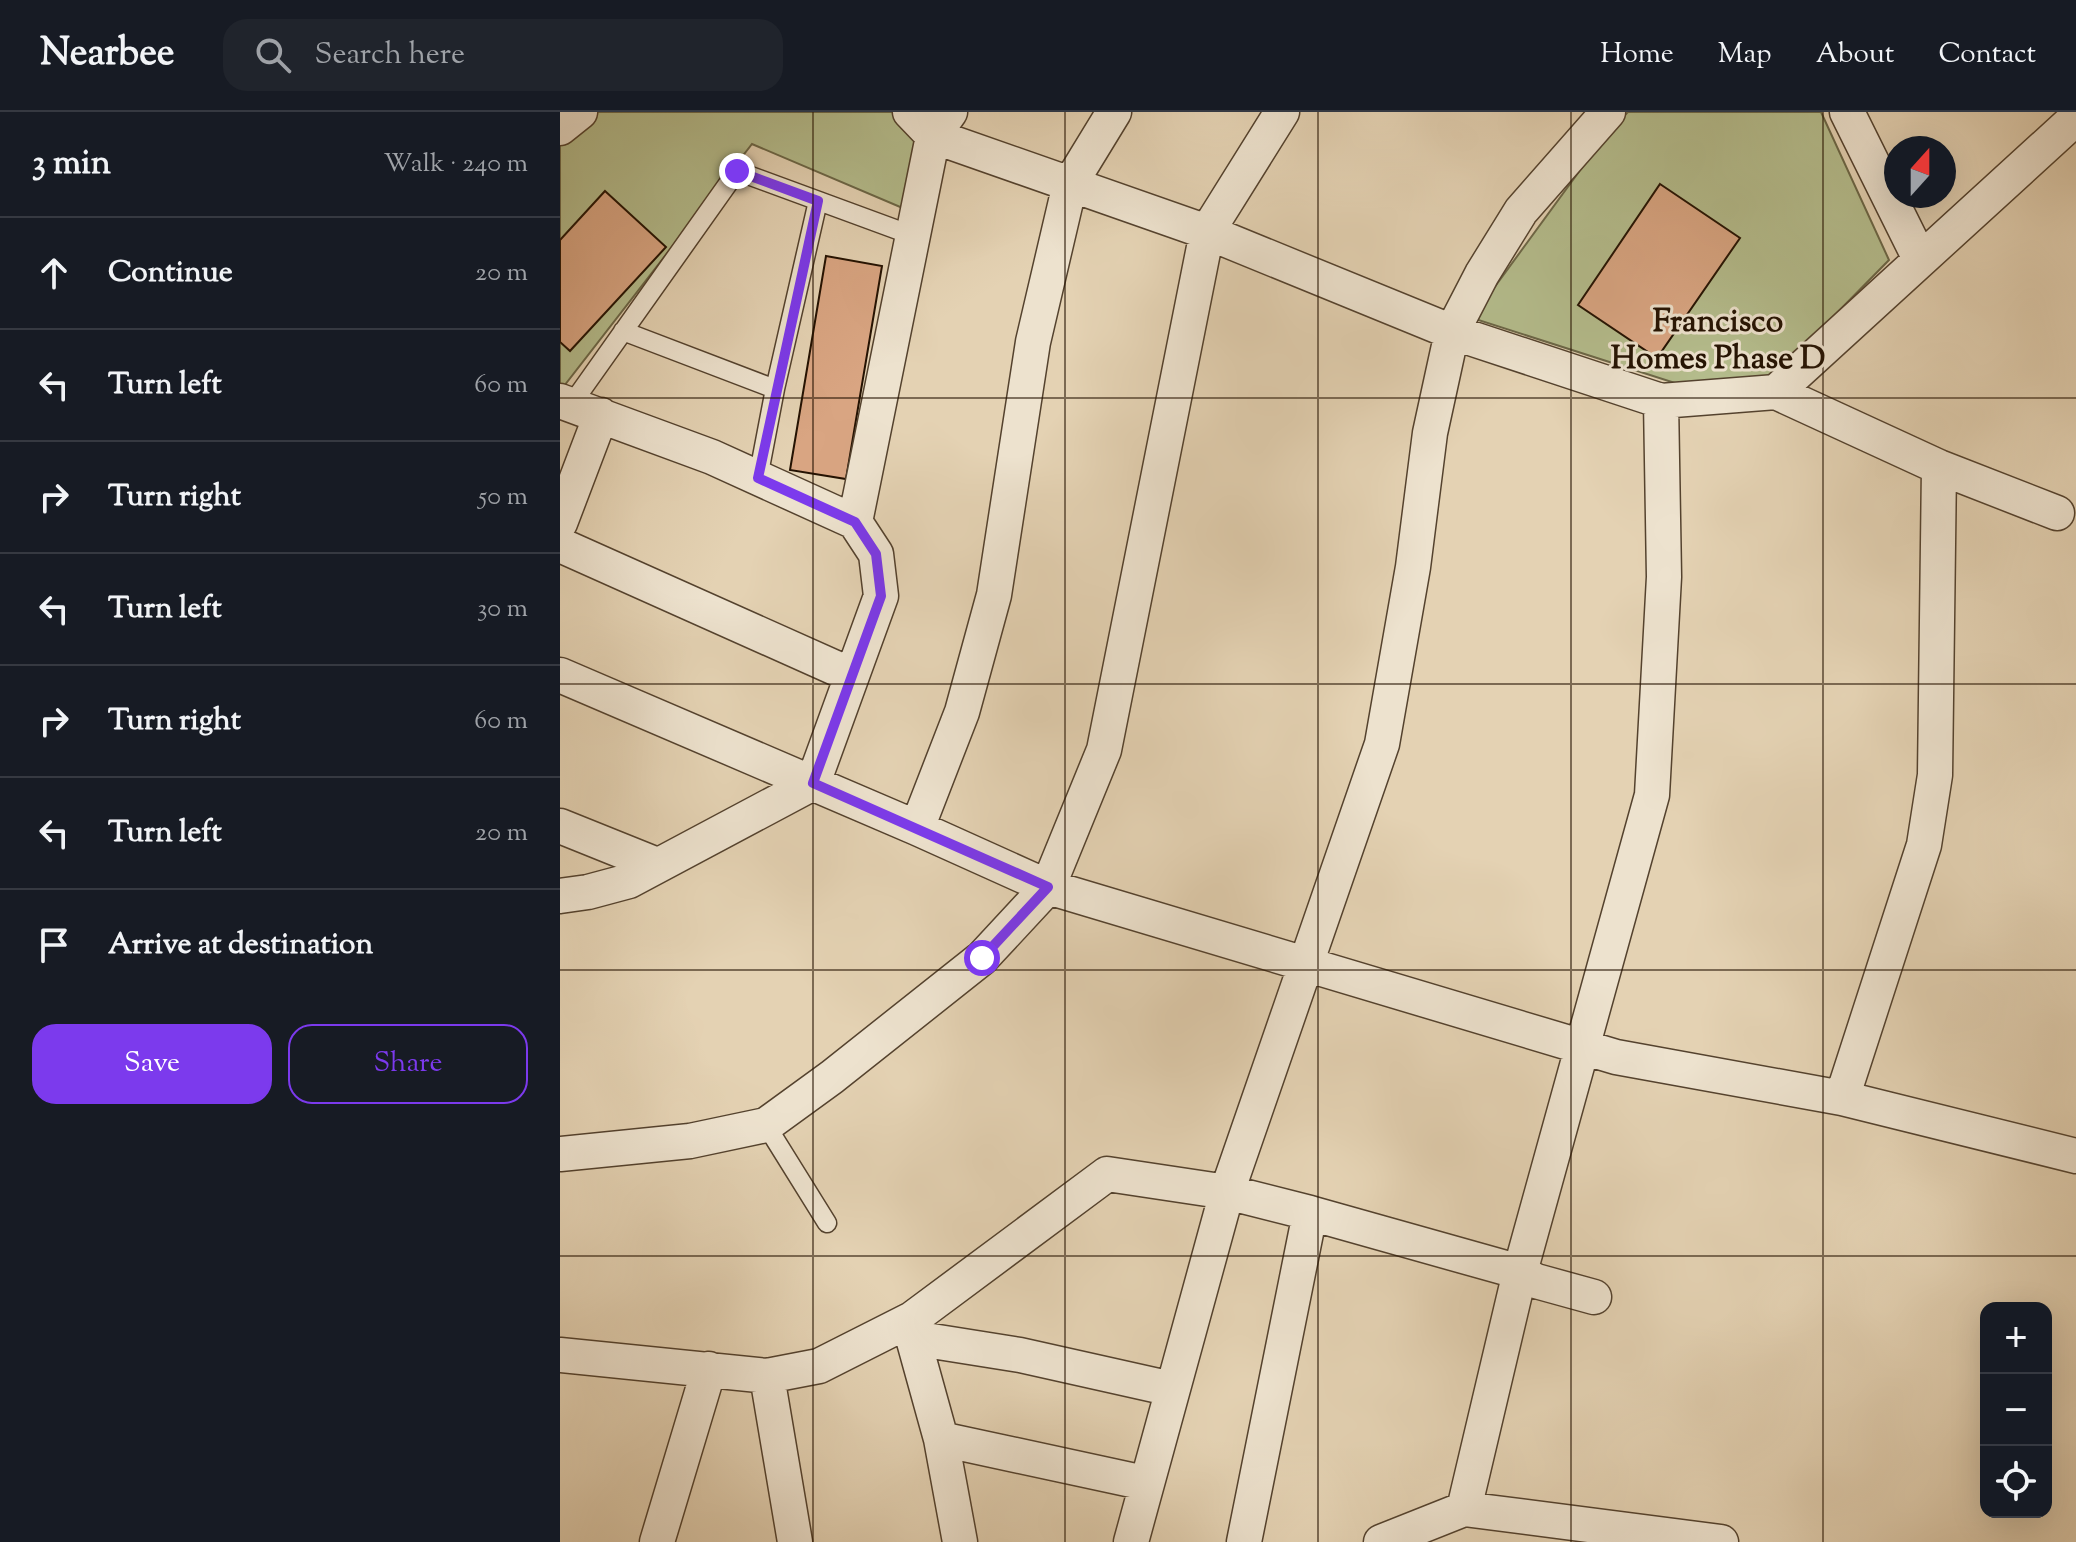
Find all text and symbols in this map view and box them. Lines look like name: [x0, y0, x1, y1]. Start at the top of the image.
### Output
search box: [223, 19, 783, 91]
text: Nearbee: [40, 28, 175, 82]
icon: search: [251, 33, 295, 77]
text: Search here: [315, 34, 465, 77]
text: Home: [1600, 35, 1674, 75]
text: Map: [1718, 35, 1772, 75]
text: About: [1816, 35, 1894, 75]
text: Contact: [1938, 35, 2036, 75]
north arrow: [1884, 136, 1956, 208]
text: 3 min: [32, 140, 111, 189]
text: Walk · 240 m: [384, 146, 528, 183]
route end: [719, 153, 755, 189]
icon: ahead: [32, 251, 76, 295]
text: Continue: [108, 252, 233, 295]
text: 20 m: [475, 255, 528, 292]
district label: Francisco Homes Phase D: [1611, 300, 1825, 383]
icon: left: [32, 363, 76, 407]
text: Turn left: [108, 364, 222, 407]
text: 60 m: [474, 367, 528, 404]
icon: right: [32, 475, 76, 519]
text: Turn right: [108, 476, 241, 519]
text: 50 m: [478, 479, 528, 516]
icon: left: [32, 587, 76, 631]
text: Turn left: [108, 588, 222, 631]
text: 30 m: [477, 591, 528, 628]
icon: right: [32, 699, 76, 743]
text: Turn right: [108, 700, 241, 743]
text: 60 m: [474, 703, 528, 740]
icon: left: [32, 811, 76, 855]
text: Turn left: [108, 812, 222, 855]
text: 20 m: [475, 815, 528, 852]
icon: arrive: [32, 923, 76, 967]
text: Arrive at destination: [108, 924, 373, 967]
route start: [964, 940, 1000, 976]
button: Save: [32, 1024, 272, 1104]
button: Share: [288, 1024, 528, 1104]
map controls: [1980, 1302, 2052, 1518]
button: +: [1980, 1302, 2052, 1374]
button: −: [1980, 1374, 2052, 1446]
button: locate: [1980, 1446, 2052, 1518]

